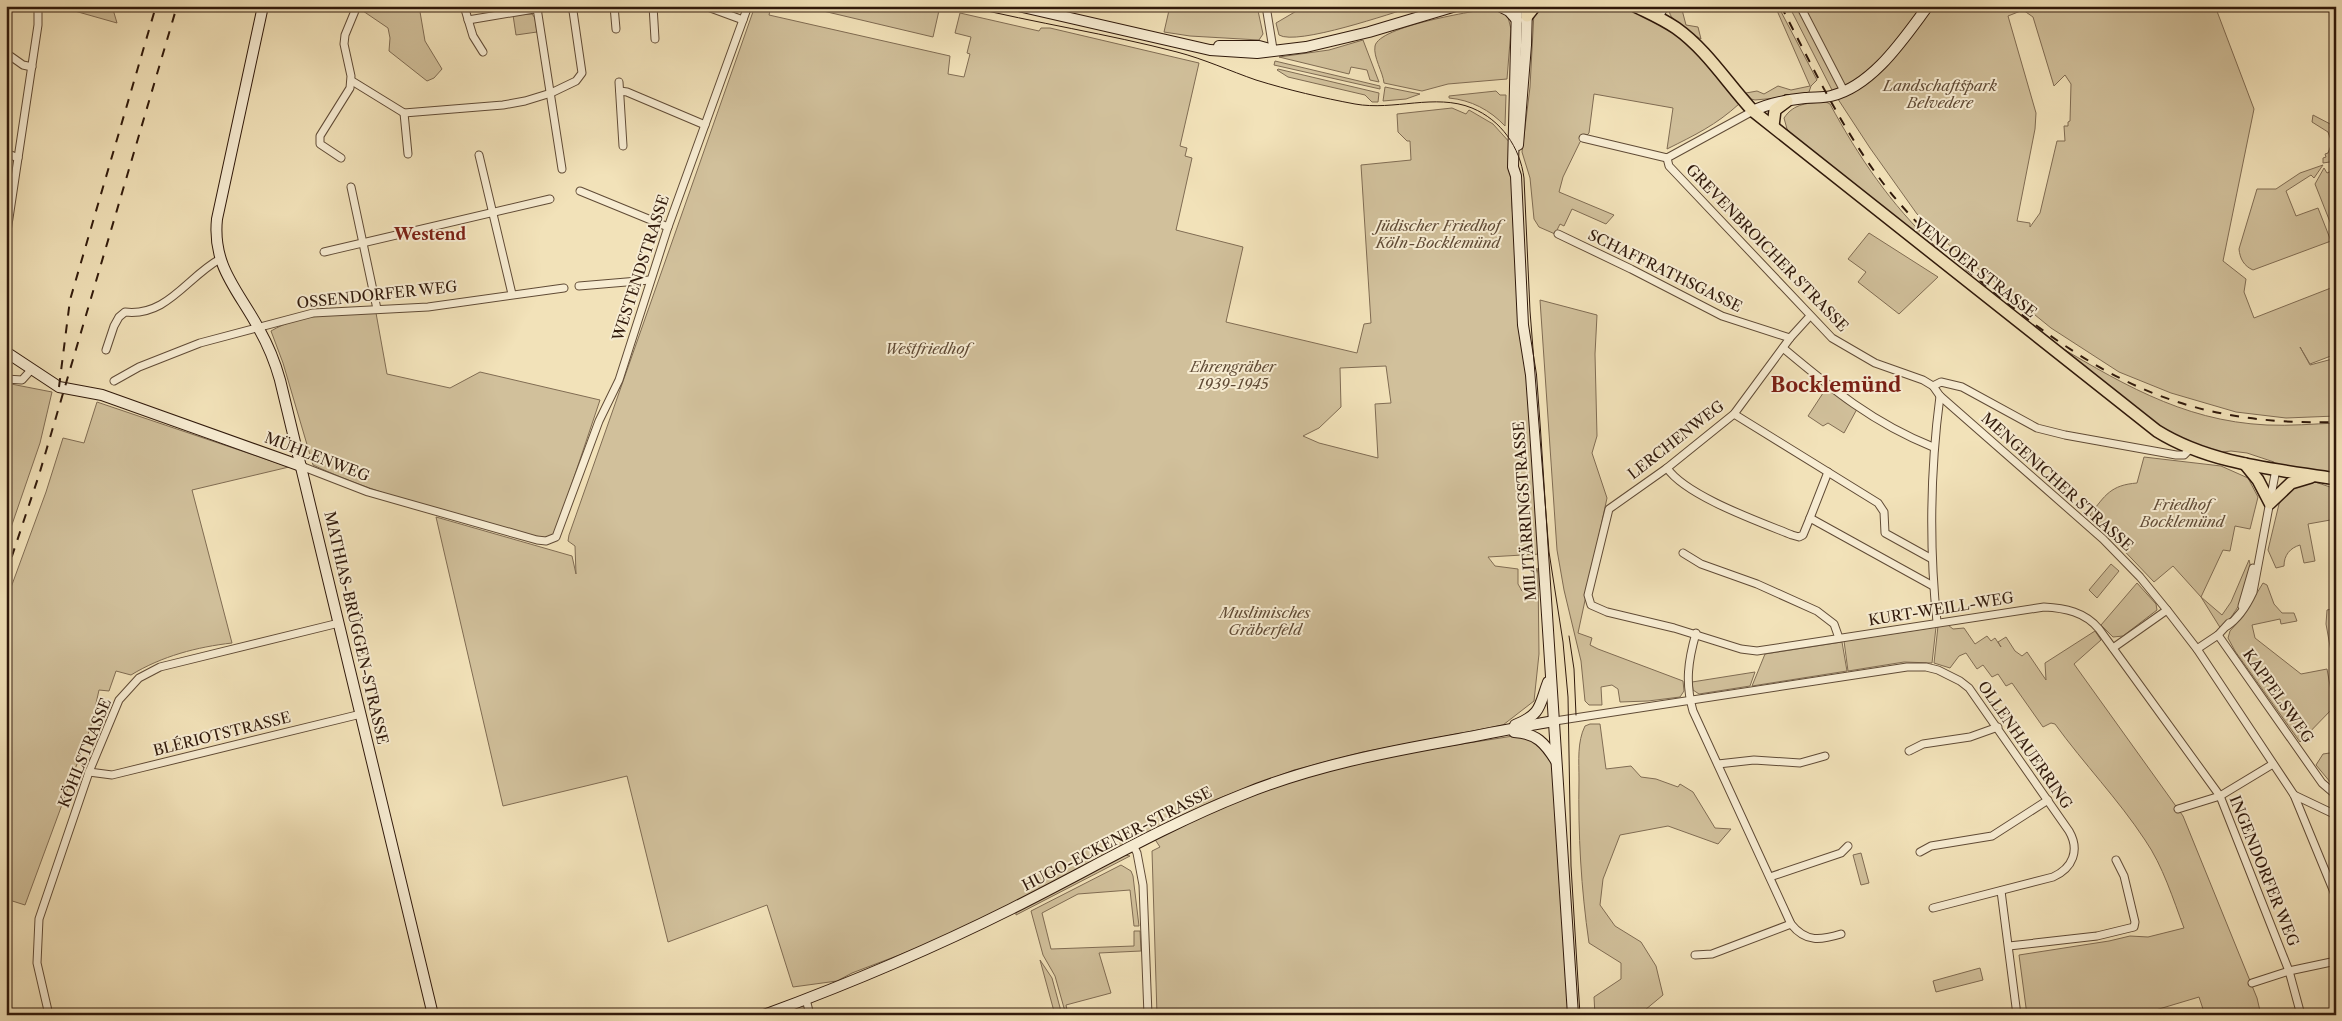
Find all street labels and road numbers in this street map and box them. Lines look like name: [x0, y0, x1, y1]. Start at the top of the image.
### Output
street label: GREVENBROICHER STRASSE: [1682, 160, 1853, 335]
street label: WESTENDSTRASSE: [608, 192, 673, 344]
street label: VENLOER STRASSE: [1909, 213, 2041, 322]
street label: SCHAFFRATHSGASSE: [1585, 225, 1745, 316]
street label: OSSENDORFER WEG: [296, 277, 458, 312]
street label: LERCHENWEG: [1624, 396, 1728, 483]
street label: MENGENICHER STRASSE: [1977, 408, 2137, 555]
street label: MILITÄRRINGSTRASSE: [1509, 421, 1540, 602]
street label: MÜHLENWEG: [262, 428, 372, 485]
street label: MATHIAS-BRÜGGEN-STRASSE: [320, 509, 393, 746]
street label: KURT-WEILL-WEG: [1867, 588, 2015, 629]
street label: KAPPELSWEG: [2239, 645, 2318, 746]
street label: OLLENHAUERRING: [1974, 677, 2077, 812]
street label: KÖHLSTRASSE: [54, 695, 115, 810]
street label: BLÉRIOTSTRASSE: [151, 707, 293, 760]
street label: HUGO-ECKENER-STRASSE: [1019, 782, 1215, 895]
street label: INGENDORFER WEG: [2226, 793, 2303, 949]

